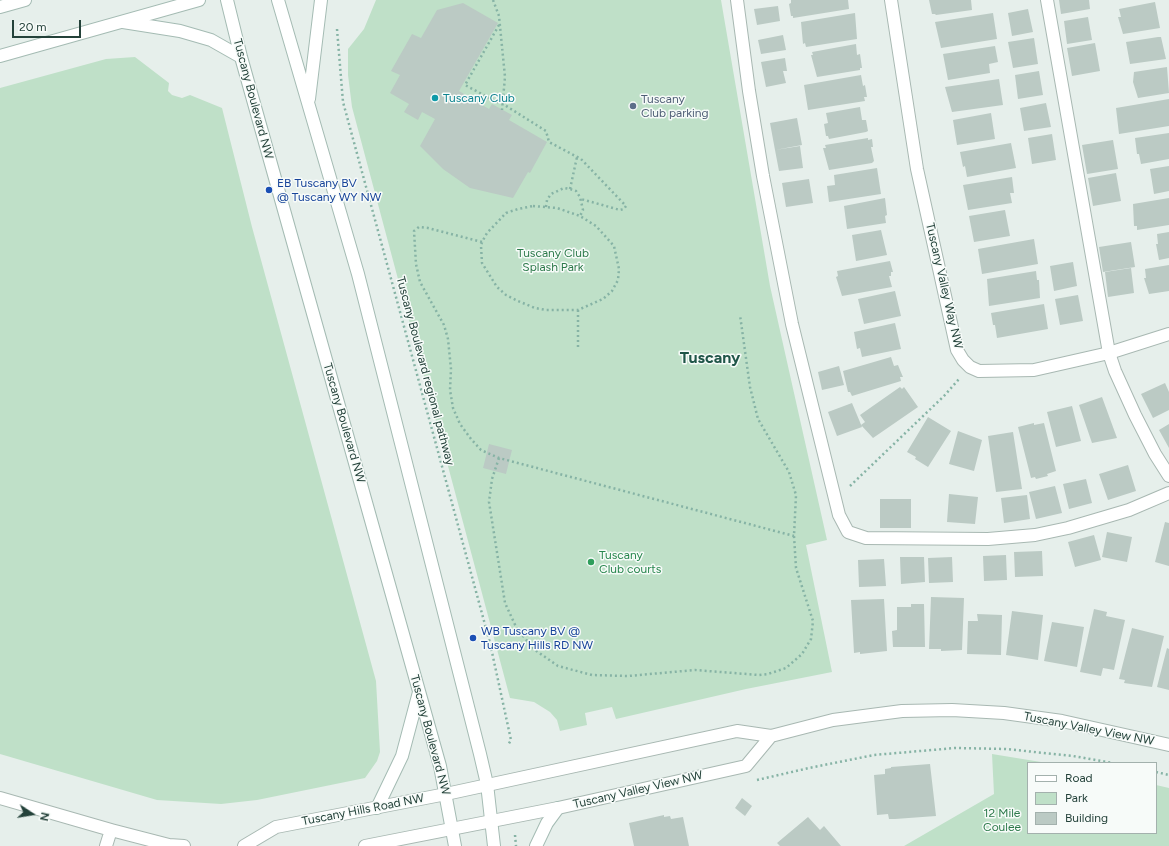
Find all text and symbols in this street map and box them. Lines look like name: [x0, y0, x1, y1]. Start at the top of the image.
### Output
scale bar: [14, 12, 83, 38]
text: 20 m: [19, 20, 47, 34]
street label: Tuscany Boulevard NW: [230, 37, 276, 161]
place label: Tuscany Club: [443, 91, 515, 105]
place label: Tuscany Club parking: [641, 92, 709, 120]
marker: Tuscany Club: [430, 93, 440, 103]
marker: Tuscany Club parking: [628, 101, 638, 111]
place label: EB Tuscany BV @ Tuscany WY NW: [277, 176, 381, 204]
marker: EB Tuscany BV @ Tuscany WY NW: [264, 185, 274, 195]
street label: Tuscany Valley Way NW: [922, 222, 966, 350]
park label: Tuscany Club Splash Park: [517, 246, 589, 274]
street label: Tuscany Boulevard regional pathway: [393, 275, 457, 467]
district label: Tuscany: [680, 348, 740, 368]
street label: Tuscany Boulevard NW: [320, 361, 368, 485]
place label: Tuscany Club courts: [599, 548, 661, 576]
marker: Tuscany Club courts: [586, 557, 596, 567]
place label: WB Tuscany BV @ Tuscany Hills RD NW: [481, 624, 593, 652]
marker: WB Tuscany BV @ Tuscany Hills RD NW: [468, 633, 478, 643]
street label: Tuscany Boulevard NW: [407, 673, 453, 797]
street label: Tuscany Valley View NW: [1023, 709, 1155, 749]
legend: [1027, 762, 1157, 834]
street label: Tuscany Valley View NW: [572, 768, 704, 812]
text: Road: [1065, 771, 1093, 785]
street label: Tuscany Hills Road NW: [301, 791, 425, 829]
text: Park: [1065, 791, 1088, 805]
north arrow: [12, 794, 52, 834]
park label: 12 Mile Coulee: [983, 806, 1021, 834]
text: N: [37, 811, 51, 822]
text: Building: [1065, 811, 1108, 825]

